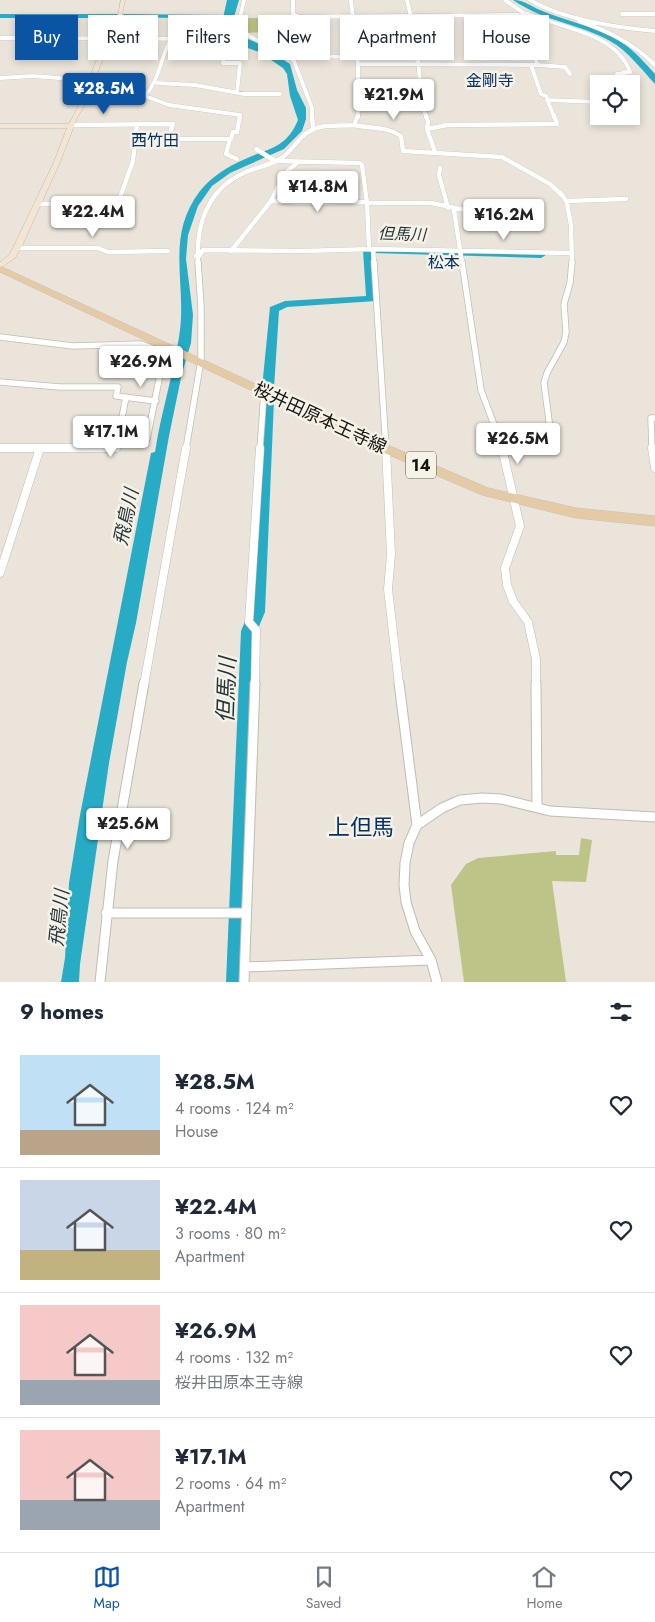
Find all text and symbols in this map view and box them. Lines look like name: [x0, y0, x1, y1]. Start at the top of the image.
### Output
chip: Buy: [15, 15, 78, 60]
chip: Rent: [88, 15, 158, 60]
chip: Filters: [168, 15, 248, 60]
chip: New: [258, 15, 330, 60]
chip: Apartment: [340, 15, 454, 60]
chip: House: [464, 15, 549, 60]
district label: 金剛寺: [466, 69, 514, 92]
pin: ¥28.5M: [63, 72, 145, 115]
map controls: [590, 75, 640, 125]
button: locate: [590, 75, 640, 125]
text: ¥28.5M: [74, 77, 134, 100]
pin: ¥21.9M: [353, 78, 435, 121]
text: ¥21.9M: [364, 83, 424, 106]
district label: 西竹田: [131, 129, 179, 152]
pin: ¥14.8M: [277, 170, 359, 213]
text: ¥14.8M: [288, 175, 348, 198]
pin: ¥22.4M: [52, 196, 134, 238]
pin: ¥16.2M: [463, 198, 545, 241]
text: ¥22.4M: [62, 200, 124, 223]
text: ¥16.2M: [474, 203, 534, 226]
water label: 但馬川: [378, 222, 428, 246]
district label: 松本: [428, 251, 460, 274]
pin: ¥26.9M: [100, 346, 182, 388]
text: ¥26.9M: [110, 350, 172, 373]
street label: 桜井田原本王寺線: [249, 376, 391, 460]
pin: ¥17.1M: [70, 416, 152, 458]
text: ¥17.1M: [84, 420, 138, 443]
pin: ¥26.5M: [477, 422, 559, 465]
text: ¥26.5M: [487, 427, 549, 450]
road number: 14: [406, 452, 436, 478]
water label: 飛鳥川: [107, 484, 146, 548]
water label: 但馬川: [209, 654, 243, 724]
pin: ¥25.6M: [87, 808, 169, 850]
district label: 上但馬: [328, 811, 394, 843]
text: ¥25.6M: [97, 812, 159, 835]
water label: 飛鳥川: [43, 886, 76, 948]
text: 9 homes: [20, 997, 104, 1027]
icon: filters: [607, 998, 635, 1026]
text: ¥28.5M: [175, 1067, 255, 1097]
icon: home: [60, 1075, 120, 1135]
icon: heart: [607, 1091, 635, 1119]
text: 4 rooms · 124 m²: [175, 1097, 294, 1120]
text: House: [175, 1120, 218, 1143]
text: ¥22.4M: [175, 1192, 257, 1222]
icon: home: [60, 1200, 120, 1260]
icon: heart: [607, 1216, 635, 1244]
text: 3 rooms · 80 m²: [175, 1222, 286, 1245]
text: Apartment: [175, 1245, 245, 1268]
text: ¥26.9M: [175, 1316, 256, 1346]
icon: home: [60, 1325, 120, 1385]
icon: heart: [607, 1341, 635, 1369]
text: 4 rooms · 132 m²: [175, 1346, 293, 1369]
text: 桜井田原本王寺線: [175, 1371, 303, 1394]
text: ¥17.1M: [175, 1442, 246, 1472]
icon: home: [60, 1450, 120, 1510]
icon: heart: [607, 1466, 635, 1494]
text: 2 rooms · 64 m²: [175, 1472, 286, 1495]
text: Apartment: [175, 1495, 245, 1518]
tab: Map: [93, 1563, 121, 1613]
tab: Saved: [306, 1563, 341, 1613]
tab: Home: [527, 1563, 562, 1613]

